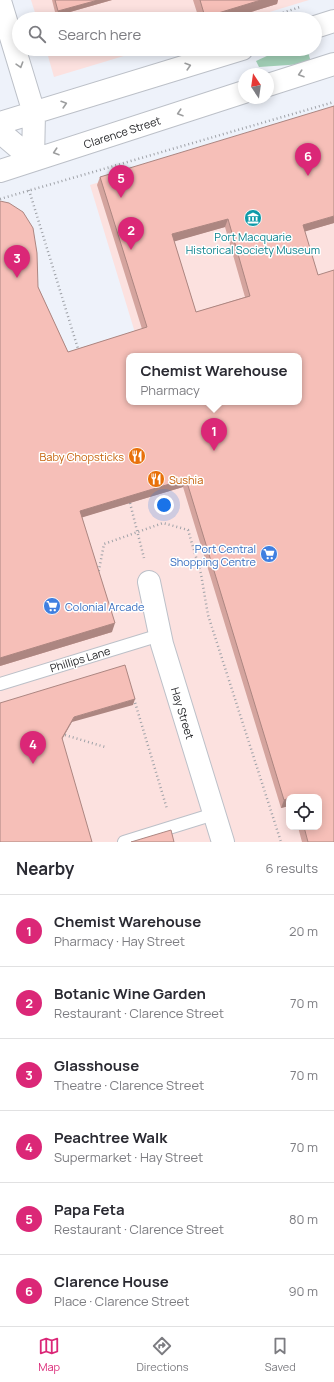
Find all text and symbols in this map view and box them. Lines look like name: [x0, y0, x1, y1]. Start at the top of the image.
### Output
search box: [12, 12, 322, 56]
icon: search: [26, 23, 48, 45]
text: Search here: [58, 24, 141, 45]
one-way arrow: [15, 61, 24, 68]
one-way arrow: [185, 62, 192, 70]
north arrow: [238, 68, 274, 104]
one-way arrow: [298, 69, 305, 78]
one-way arrow: [60, 100, 67, 109]
one-way arrow: [177, 108, 184, 117]
street label: Clarence Street: [82, 113, 162, 151]
pin: 6: [295, 143, 321, 176]
one-way arrow: [53, 148, 60, 156]
pin: 5: [108, 165, 134, 198]
museum icon: Port Macquarie Historical Society Museum: [243, 208, 263, 228]
pin: 2: [118, 217, 144, 250]
place label: Port Macquarie Historical Society Museum: [186, 229, 320, 257]
pin: 3: [4, 245, 30, 278]
popup: [126, 353, 302, 405]
text: Chemist Warehouse: [140, 360, 288, 381]
text: Pharmacy: [140, 381, 200, 399]
pin: 1: [201, 418, 227, 451]
restaurant icon: Baby Chopsticks: [127, 446, 147, 466]
place label: Baby Chopsticks: [40, 449, 124, 464]
restaurant icon: Sushia: [146, 469, 166, 489]
place label: Sushia: [169, 472, 203, 487]
your location: [154, 495, 174, 515]
place label: Port Central Shopping Centre: [170, 541, 257, 569]
supermarket icon: Port Central Shopping Centre: [259, 544, 279, 564]
supermarket icon: Colonial Arcade: [42, 596, 62, 616]
place label: Colonial Arcade: [65, 599, 145, 614]
street label: Phillips Lane: [48, 643, 113, 675]
street label: Hay Street: [168, 685, 198, 741]
pin: 4: [20, 731, 46, 764]
map controls: [286, 794, 322, 830]
button: locate: [286, 794, 322, 830]
text: Nearby: [16, 857, 74, 880]
text: 6 results: [266, 859, 318, 877]
text: Chemist Warehouse: [54, 911, 201, 932]
text: 1: [26, 922, 32, 940]
text: 20 m: [289, 922, 318, 940]
text: Pharmacy · Hay Street: [54, 932, 185, 950]
text: Botanic Wine Garden: [54, 983, 206, 1004]
text: 2: [25, 994, 33, 1012]
text: 70 m: [290, 994, 318, 1012]
text: Restaurant · Clarence Street: [54, 1004, 224, 1022]
text: Glasshouse: [54, 1055, 139, 1076]
text: 3: [25, 1066, 33, 1084]
text: 70 m: [290, 1066, 318, 1084]
text: Theatre · Clarence Street: [54, 1076, 204, 1094]
text: Peachtree Walk: [54, 1127, 167, 1148]
text: 4: [25, 1138, 33, 1156]
text: 70 m: [290, 1138, 318, 1156]
text: Supermarket · Hay Street: [54, 1148, 203, 1166]
text: Papa Feta: [54, 1199, 125, 1220]
text: 5: [25, 1210, 33, 1228]
text: 80 m: [289, 1210, 318, 1228]
text: Restaurant · Clarence Street: [54, 1220, 224, 1238]
text: Clarence House: [54, 1271, 169, 1292]
text: 6: [25, 1282, 33, 1300]
text: 90 m: [288, 1282, 318, 1300]
text: Place · Clarence Street: [54, 1292, 189, 1310]
tab: Map: [38, 1335, 60, 1374]
tab: Directions: [136, 1335, 189, 1374]
tab: Saved: [265, 1335, 296, 1374]

